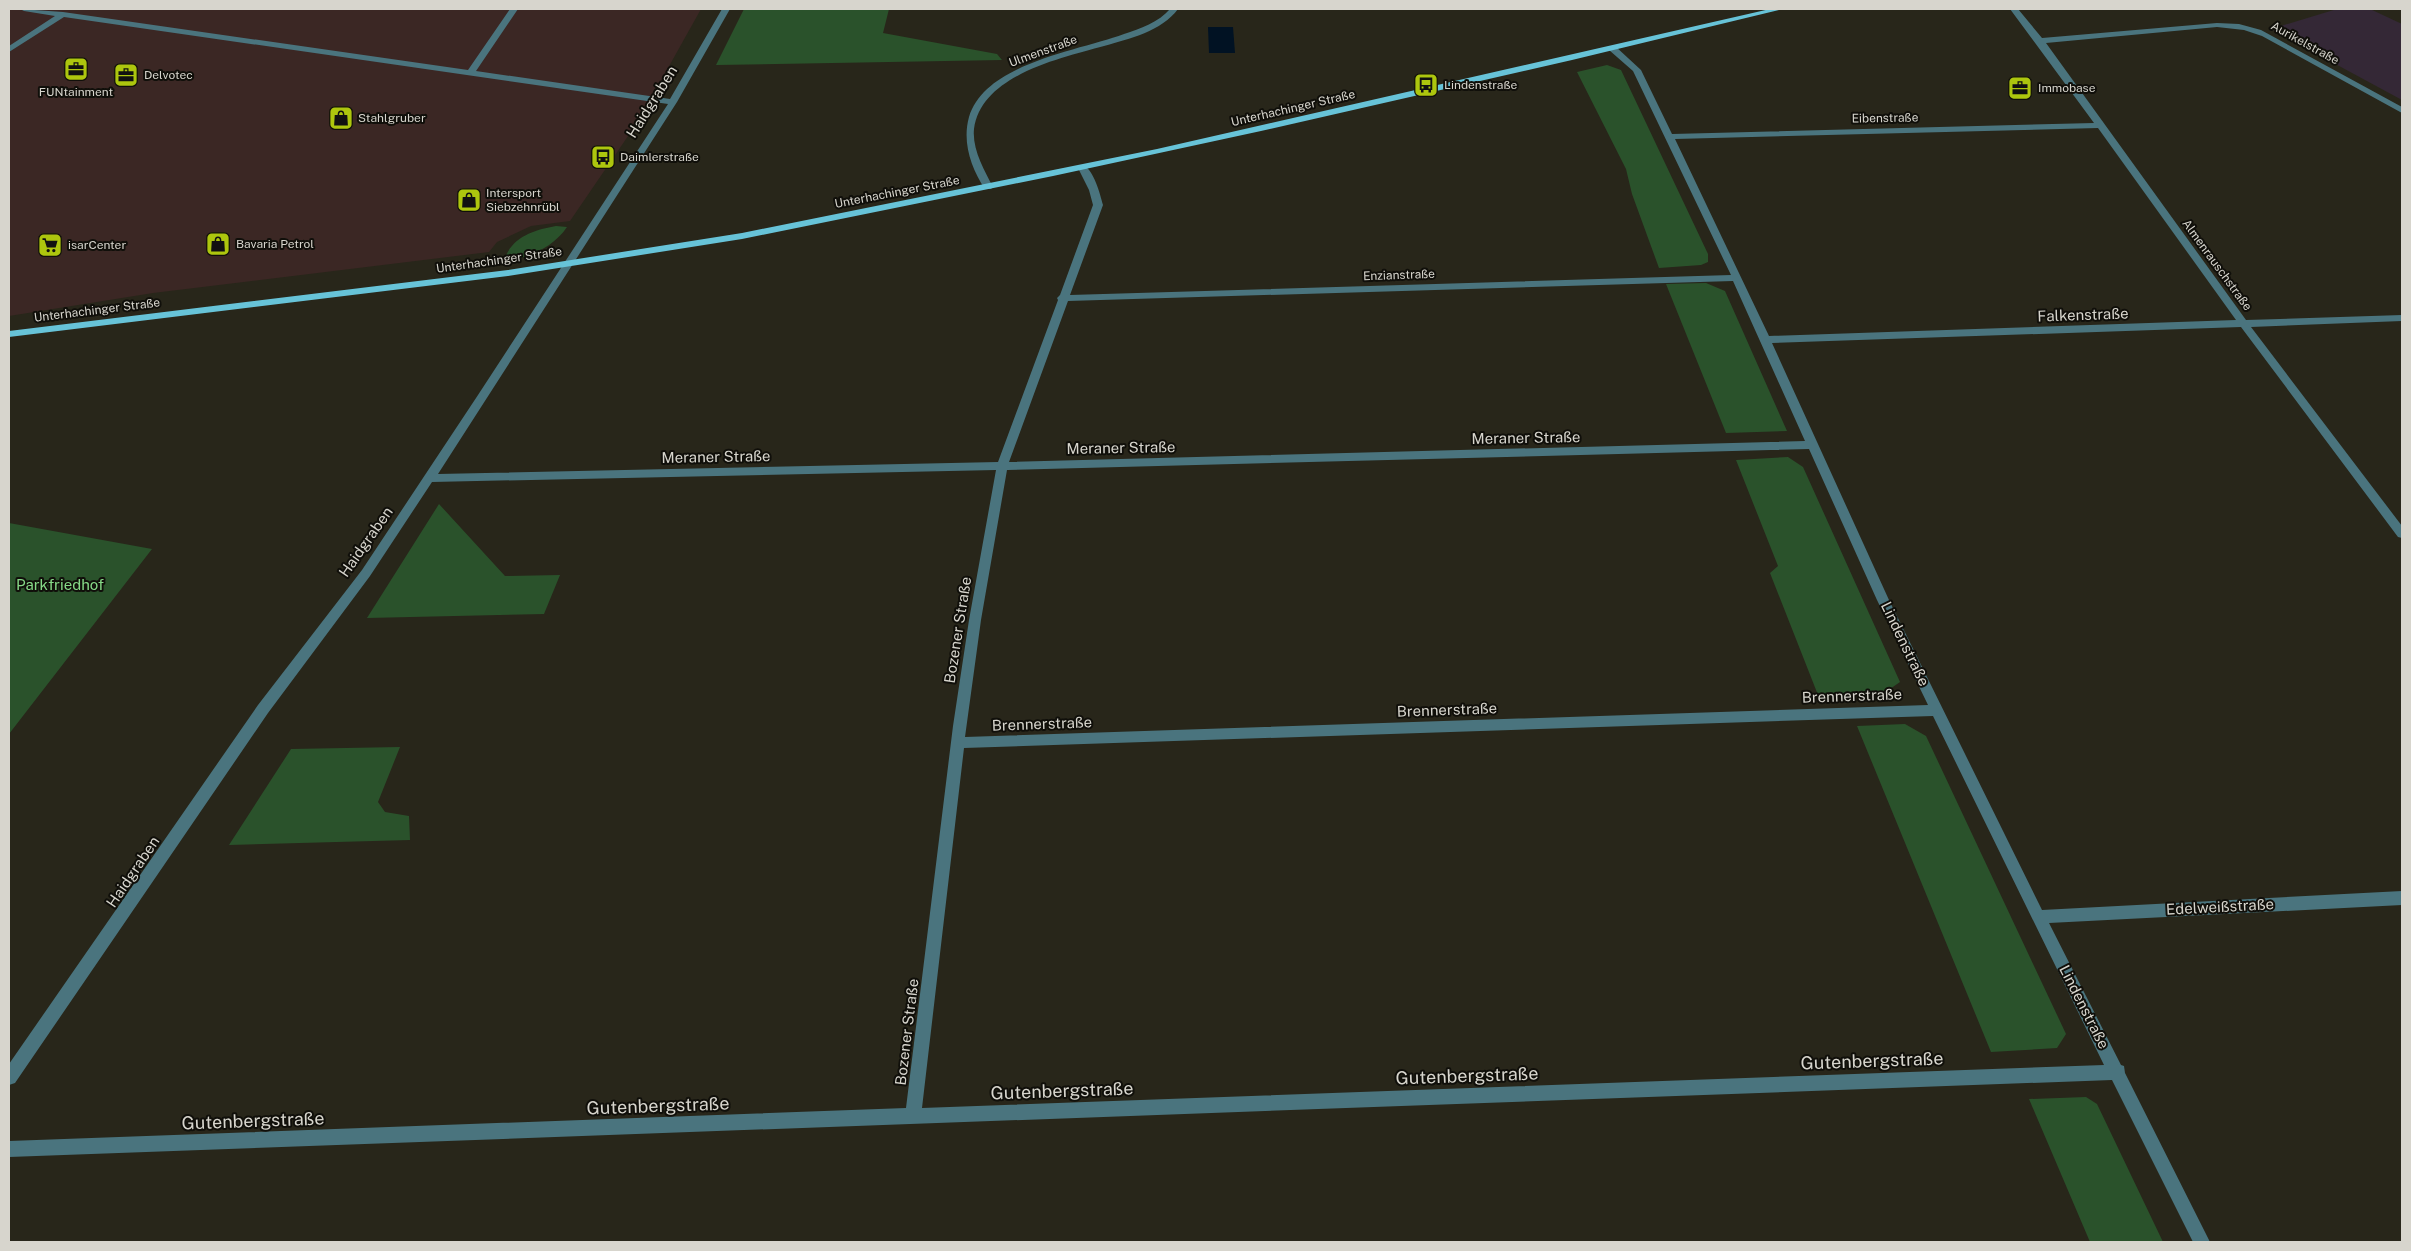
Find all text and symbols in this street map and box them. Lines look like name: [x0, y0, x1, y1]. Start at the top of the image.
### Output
street label: Aurikelstraße: [2269, 19, 2342, 68]
street label: Ulmenstraße: [1007, 32, 1079, 70]
office icon: FUNtainment: [63, 56, 89, 82]
office icon: Delvotec: [113, 62, 139, 88]
street label: Haidgraben: [623, 63, 680, 141]
place label: Delvotec: [144, 68, 193, 82]
bus stop icon: Lindenstraße: [1413, 72, 1439, 98]
office icon: Immobase: [2007, 75, 2033, 101]
place label: Lindenstraße: [1444, 78, 1518, 92]
place label: Immobase: [2038, 81, 2096, 95]
place label: FUNtainment: [39, 85, 113, 99]
street label: Unterhachinger Straße: [1230, 87, 1357, 129]
shop icon: Stahlgruber: [328, 105, 354, 131]
street label: Eibenstraße: [1852, 110, 1919, 126]
place label: Stahlgruber: [358, 111, 426, 125]
bus stop icon: Daimlerstraße: [590, 144, 616, 170]
place label: Daimlerstraße: [620, 150, 699, 164]
street label: Unterhachinger Straße: [833, 173, 961, 211]
place label: Intersport Siebzehnrübl: [486, 186, 560, 214]
shop icon: Intersport Siebzehnrübl: [456, 187, 482, 213]
street label: Almenrauschstraße: [2179, 217, 2255, 313]
shop icon: Bavaria Petrol: [205, 231, 231, 257]
supermarket icon: isarCenter: [37, 232, 63, 258]
place label: Bavaria Petrol: [236, 237, 314, 251]
place label: isarCenter: [68, 238, 126, 252]
street label: Unterhachinger Straße: [435, 244, 563, 276]
street label: Enzianstraße: [1363, 267, 1435, 283]
street label: Unterhachinger Straße: [33, 295, 161, 325]
street label: Falkenstraße: [2037, 304, 2129, 325]
street label: Meraner Straße: [1471, 428, 1581, 447]
street label: Meraner Straße: [1066, 438, 1176, 457]
street label: Meraner Straße: [661, 447, 771, 466]
street label: Haidgraben: [335, 503, 396, 580]
street label: Bozener Straße: [941, 575, 974, 684]
park label: Parkfriedhof: [16, 576, 104, 593]
street label: Lindenstraße: [1878, 599, 1933, 689]
street label: Brennerstraße: [1802, 685, 1902, 706]
street label: Brennerstraße: [1397, 699, 1497, 720]
street label: Brennerstraße: [992, 713, 1092, 734]
street label: Haidgraben: [103, 833, 162, 910]
street label: Edelweißstraße: [2166, 895, 2274, 918]
street label: Lindenstraße: [2056, 962, 2113, 1051]
street label: Bozener Straße: [892, 978, 921, 1086]
street label: Gutenbergstraße: [1800, 1048, 1944, 1073]
street label: Gutenbergstraße: [1395, 1063, 1539, 1088]
street label: Gutenbergstraße: [990, 1078, 1134, 1103]
street label: Gutenbergstraße: [586, 1093, 730, 1118]
street label: Gutenbergstraße: [181, 1108, 325, 1133]

